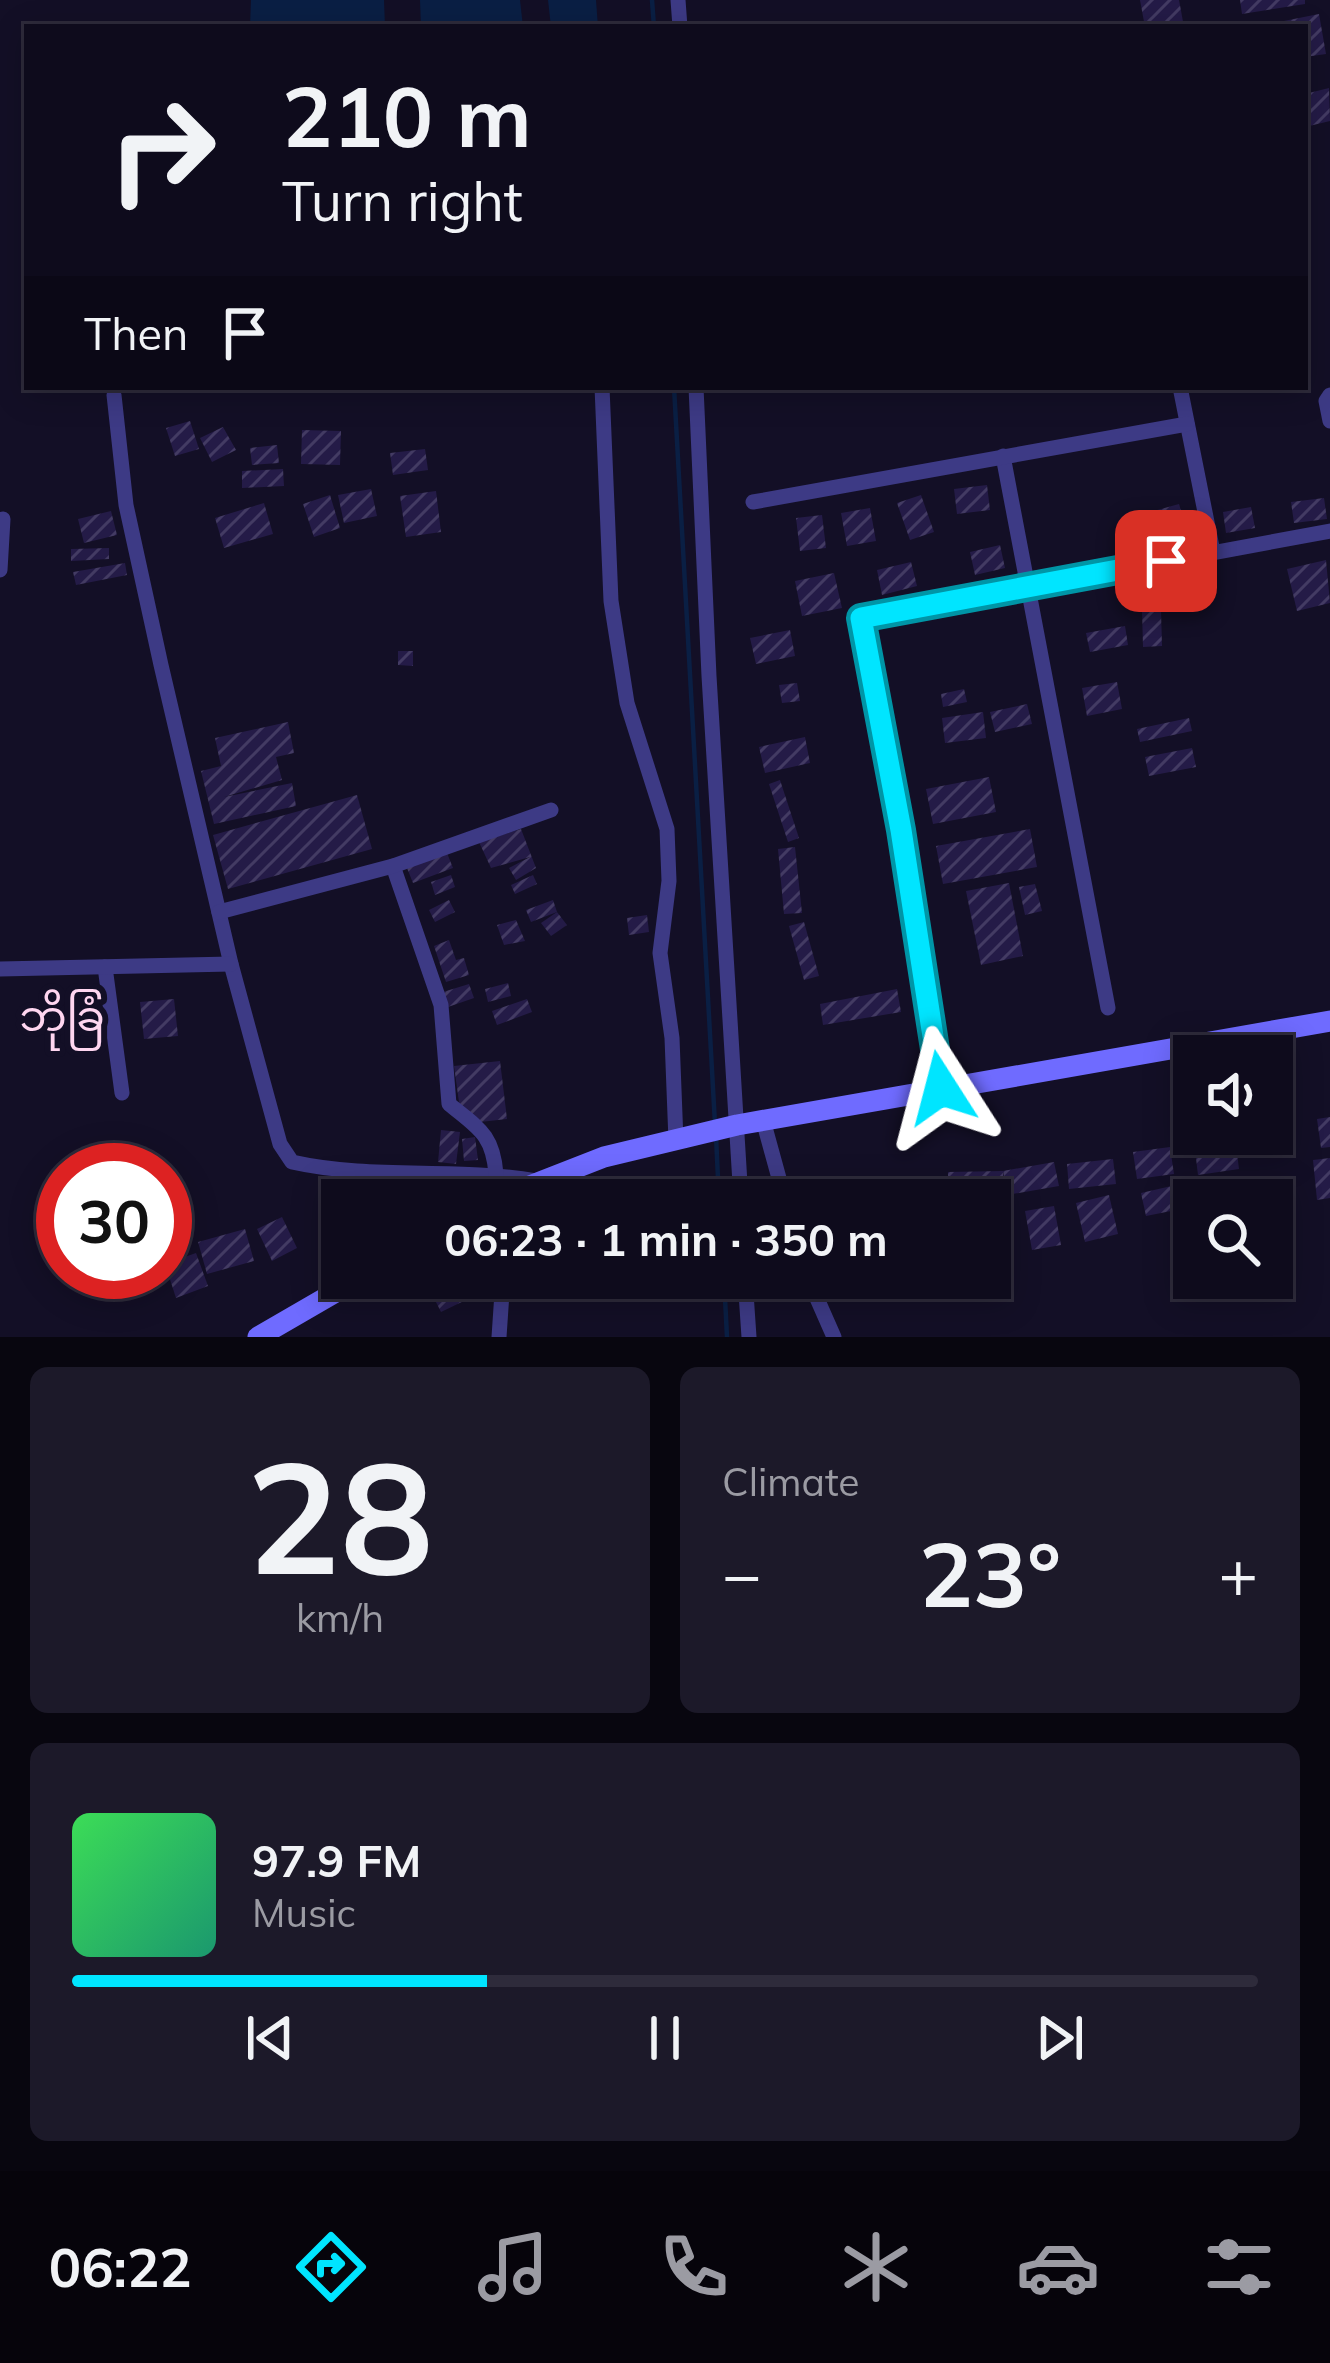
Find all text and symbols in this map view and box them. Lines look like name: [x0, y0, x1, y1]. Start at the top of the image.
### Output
text: 210 m: [282, 63, 532, 168]
icon: right: [84, 72, 240, 228]
text: Turn right: [282, 167, 523, 235]
icon: arrive: [212, 300, 278, 366]
text: Then: [84, 305, 188, 361]
pin: [1115, 510, 1217, 612]
icon: arrive: [1133, 528, 1199, 594]
district label: ဘိုခြံ: [19, 989, 105, 1051]
position arrow: [878, 1025, 1004, 1151]
map controls: [1173, 1035, 1293, 1299]
button: sound: [1173, 1035, 1293, 1155]
speed limit sign: 30: [36, 1143, 192, 1299]
button: search: [1173, 1179, 1293, 1299]
text: 06:23 · 1 min · 350 m: [444, 1211, 888, 1267]
text: 28: [246, 1417, 434, 1613]
text: Climate: [722, 1457, 860, 1506]
text: 23°: [919, 1517, 1061, 1630]
text: −: [722, 1532, 762, 1615]
text: +: [1218, 1532, 1258, 1615]
text: km/h: [296, 1593, 384, 1642]
text: 97.9 FM: [252, 1832, 421, 1888]
text: Music: [252, 1888, 356, 1937]
icon: previous: [237, 2005, 303, 2071]
icon: pause: [632, 2005, 698, 2071]
icon: next: [1027, 2005, 1093, 2071]
icon: directions: [289, 2225, 373, 2309]
icon: music: [471, 2225, 555, 2309]
icon: phone: [652, 2225, 736, 2309]
icon: climate: [834, 2225, 918, 2309]
icon: car: [1016, 2225, 1100, 2309]
icon: filters: [1197, 2225, 1281, 2309]
text: 06:22: [49, 2233, 192, 2301]

